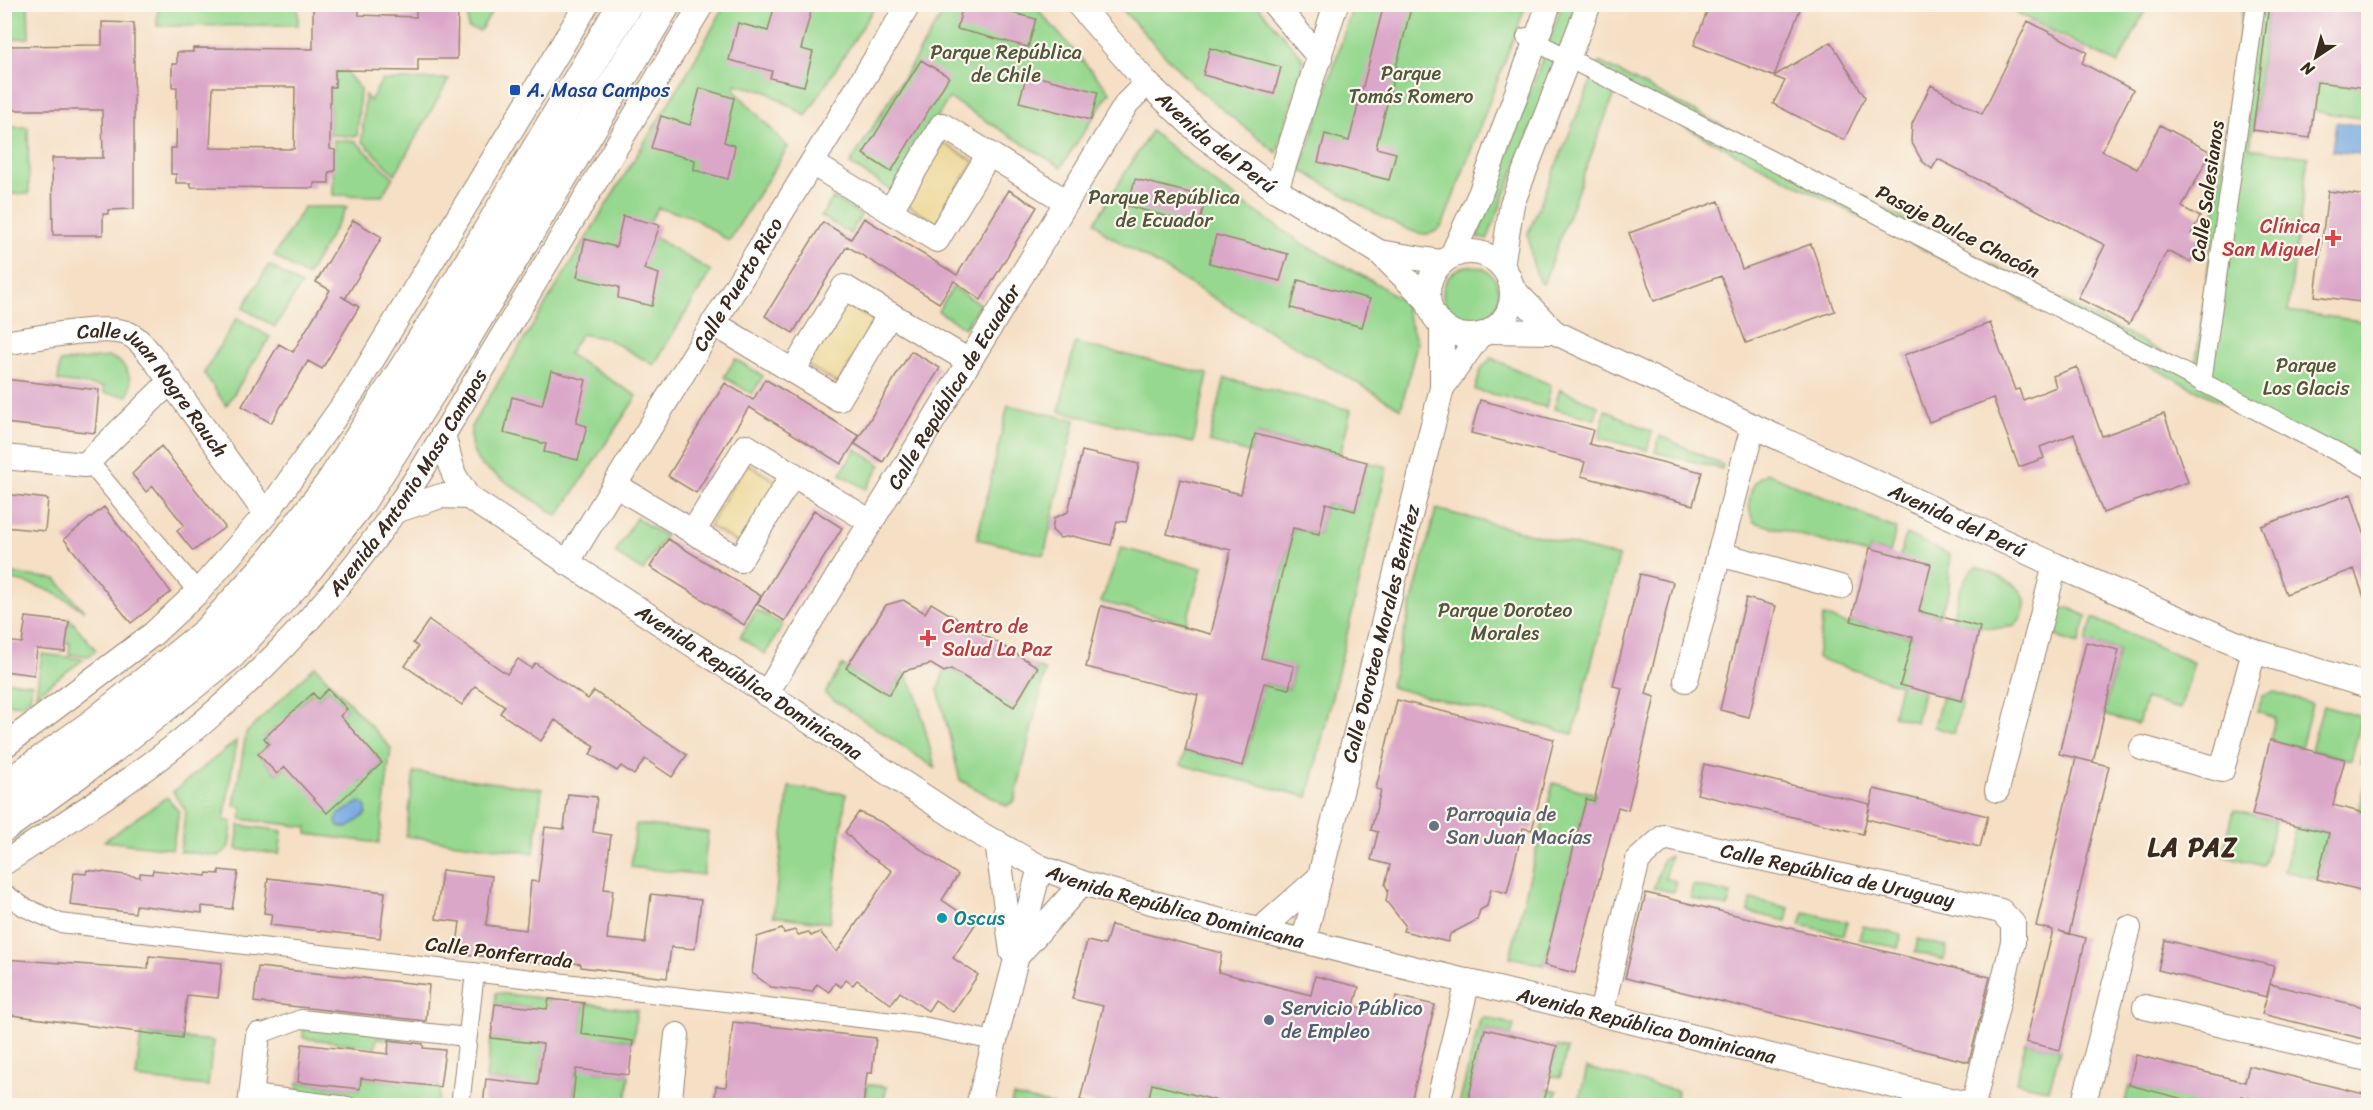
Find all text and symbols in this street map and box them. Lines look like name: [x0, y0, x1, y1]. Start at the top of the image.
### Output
north arrow: [2286, 27, 2346, 87]
park label: Parque República de Chile: [930, 35, 1082, 93]
text: N: [2294, 53, 2321, 84]
park label: Parque Tomás Romero: [1349, 56, 1473, 114]
place label: A. Masa Campos: [526, 73, 671, 108]
street label: Avenida del Perú: [1146, 82, 1284, 203]
marker: A. Masa Campos: [508, 83, 522, 97]
street label: Calle Salesianos: [2180, 118, 2235, 264]
street label: Pasaje Dulce Chacón: [1869, 175, 2046, 288]
park label: Parque República de Ecuador: [1088, 180, 1240, 238]
place label: Clínica San Miguel: [2222, 209, 2321, 267]
street label: Calle Puerto Rico: [683, 210, 793, 358]
marker: Clínica San Miguel: [2324, 229, 2342, 247]
street label: Calle República de Ecuador: [878, 276, 1031, 497]
street label: Calle Juan Nogre Rauch: [75, 313, 237, 465]
park label: Parque Los Glacis: [2263, 348, 2350, 406]
street label: Avenida Antonio Masa Campos: [318, 361, 497, 605]
street label: Avenida del Perú: [1882, 473, 2032, 567]
street label: Calle Doroteo Morales Benítez: [1332, 500, 1430, 767]
park label: Parque Doroteo Morales: [1438, 593, 1572, 651]
street label: Avenida República Dominicana: [627, 594, 871, 770]
place label: Centro de Salud La Paz: [942, 609, 1053, 667]
marker: Centro de Salud La Paz: [919, 629, 937, 647]
place label: Parroquia de San Juan Macías: [1446, 797, 1592, 855]
marker: Parroquia de San Juan Macías: [1427, 819, 1441, 833]
district label: LA PAZ: [2148, 824, 2238, 870]
street label: Calle República de Uruguay: [1717, 833, 1959, 918]
street label: Avenida República Dominicana: [1040, 854, 1309, 959]
place label: Oscus: [954, 901, 1006, 936]
marker: Oscus: [935, 911, 949, 925]
street label: Calle Ponferrada: [423, 926, 575, 979]
street label: Avenida República Dominicana: [1512, 977, 1781, 1075]
place label: Servicio Público de Empleo: [1281, 991, 1423, 1049]
marker: Servicio Público de Empleo: [1262, 1013, 1276, 1027]

